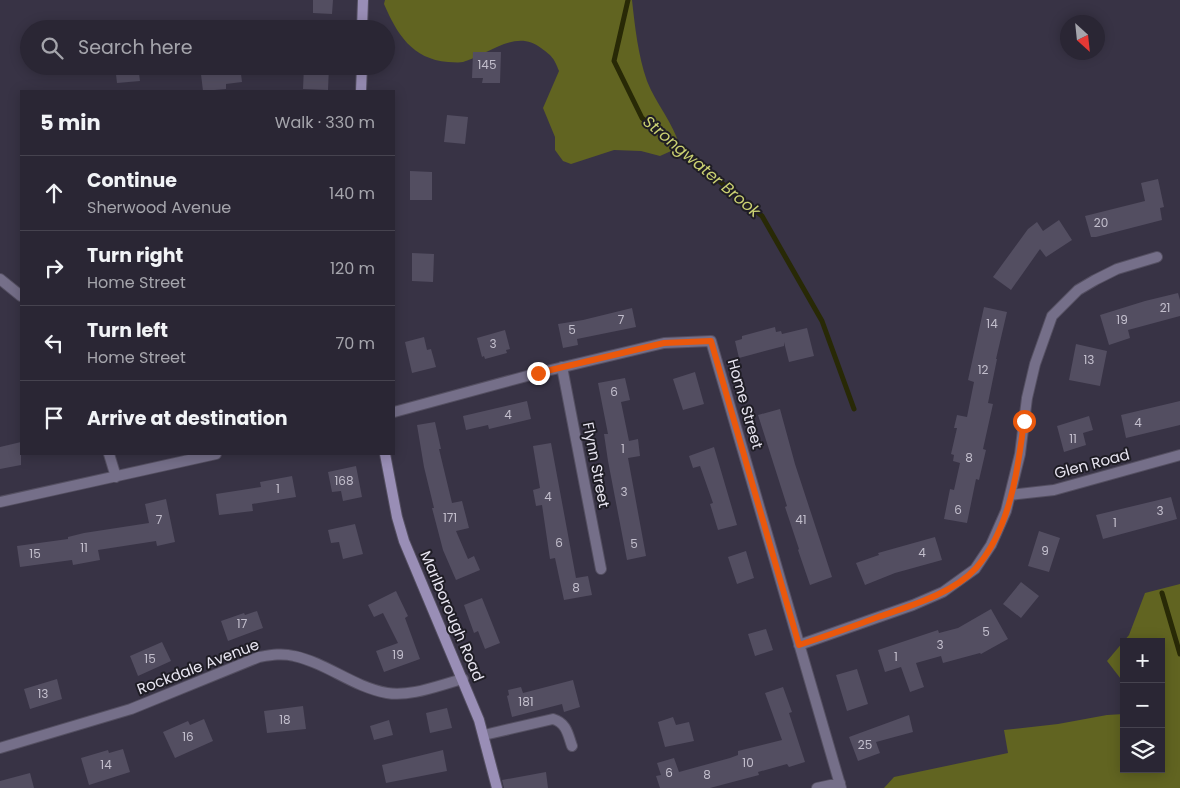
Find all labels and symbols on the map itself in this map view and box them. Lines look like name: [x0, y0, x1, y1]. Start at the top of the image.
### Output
north arrow: [1060, 15, 1105, 60]
house number: 145: [478, 56, 496, 73]
water label: Strongwater Brook: [638, 110, 766, 223]
house number: 20: [1094, 214, 1108, 231]
house number: 21: [1160, 299, 1170, 316]
house number: 7: [618, 311, 625, 328]
house number: 19: [1116, 311, 1128, 328]
house number: 14: [986, 315, 998, 332]
house number: 5: [568, 321, 576, 338]
house number: 3: [489, 335, 497, 352]
house number: 13: [1084, 351, 1094, 368]
street label: Home Street: [723, 356, 768, 451]
house number: 12: [978, 361, 988, 378]
route end: [527, 362, 550, 385]
house number: 6: [610, 383, 618, 400]
house number: 4: [504, 406, 512, 423]
route start: [1013, 410, 1036, 433]
house number: 4: [1134, 414, 1142, 431]
street label: Flynn Street: [578, 420, 615, 510]
house number: 11: [1069, 430, 1077, 447]
house number: 1: [621, 440, 625, 457]
street label: Glen Road: [1052, 443, 1132, 484]
house number: 8: [965, 449, 973, 466]
house number: 168: [334, 472, 354, 489]
house number: 1: [276, 480, 280, 497]
house number: 3: [620, 483, 628, 500]
house number: 4: [544, 488, 552, 505]
house number: 6: [954, 501, 962, 518]
house number: 3: [1156, 502, 1164, 519]
house number: 171: [443, 509, 457, 526]
house number: 7: [156, 511, 163, 528]
house number: 41: [795, 511, 807, 528]
house number: 1: [1113, 514, 1117, 531]
house number: 6: [555, 534, 563, 551]
house number: 5: [630, 535, 638, 552]
house number: 11: [80, 539, 88, 556]
house number: 9: [1041, 542, 1049, 559]
house number: 4: [918, 544, 926, 561]
house number: 15: [29, 545, 41, 562]
street label: Marlborough Road: [416, 547, 489, 684]
house number: 8: [572, 579, 580, 596]
house number: 17: [237, 615, 248, 632]
house number: 5: [982, 623, 990, 640]
street label: Rockdale Avenue: [134, 634, 262, 699]
house number: 3: [936, 636, 944, 653]
house number: 19: [392, 646, 404, 663]
house number: 1: [894, 648, 898, 665]
house number: 15: [144, 650, 156, 667]
house number: 13: [38, 685, 48, 702]
house number: 181: [518, 693, 534, 710]
house number: 18: [279, 711, 291, 728]
house number: 16: [182, 728, 194, 745]
house number: 25: [858, 736, 872, 753]
house number: 10: [742, 754, 754, 771]
house number: 14: [100, 756, 112, 773]
house number: 6: [665, 764, 673, 781]
house number: 8: [703, 766, 711, 783]

